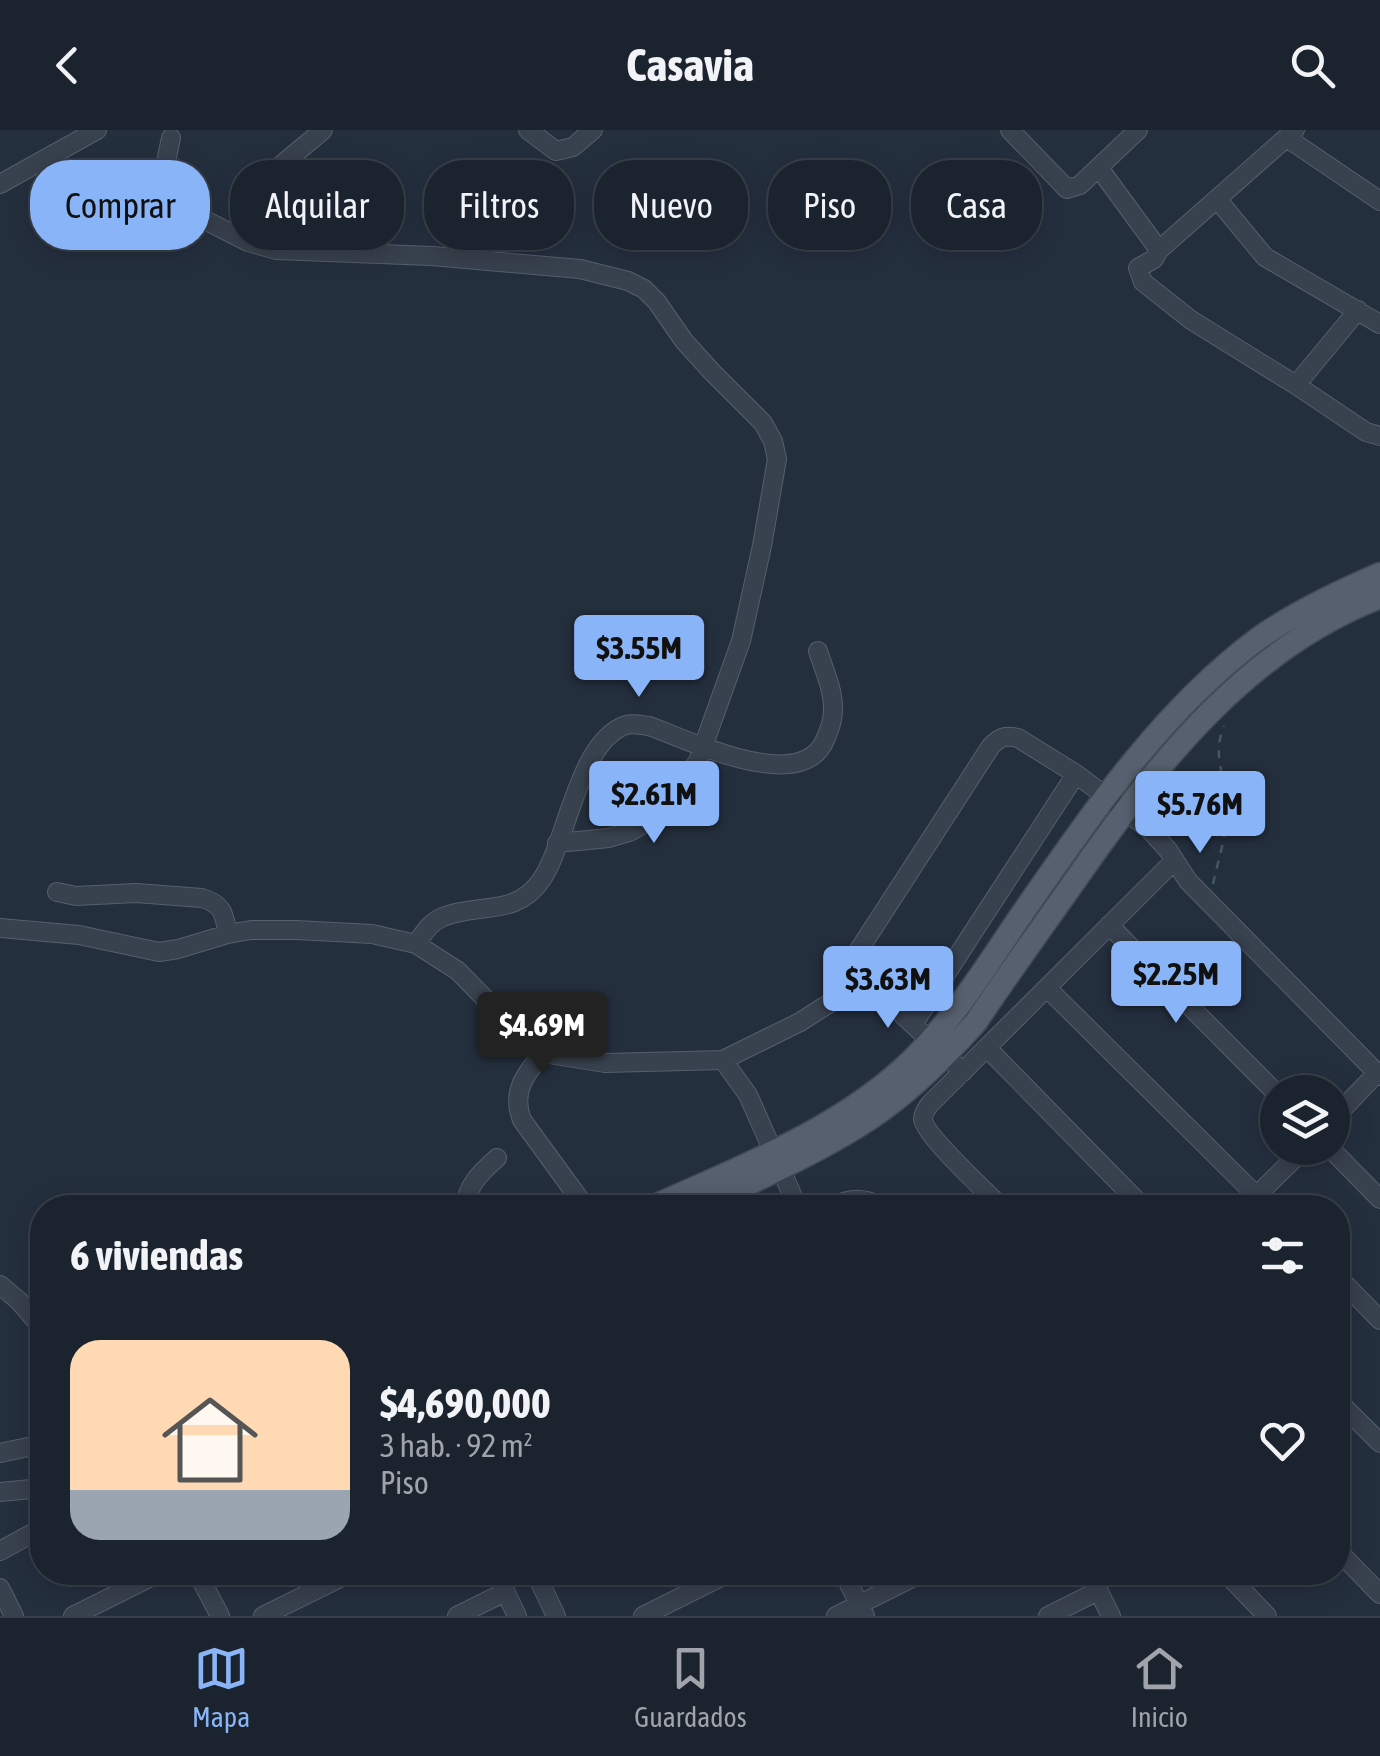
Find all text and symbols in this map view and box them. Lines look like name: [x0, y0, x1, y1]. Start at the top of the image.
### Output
icon: back: [40, 38, 95, 93]
icon: search: [1285, 38, 1340, 93]
text: Casavia: [626, 39, 754, 91]
chip: Comprar: [30, 160, 210, 250]
chip: Alquilar: [230, 160, 404, 250]
chip: Filtros: [424, 160, 574, 250]
chip: Nuevo: [594, 160, 748, 250]
chip: Piso: [768, 160, 891, 250]
chip: Casa: [911, 160, 1042, 250]
pin: $3.55M: [558, 615, 720, 700]
text: $3.55M: [596, 629, 682, 666]
pin: $2.61M: [573, 761, 735, 846]
pin: $5.76M: [1119, 771, 1281, 856]
text: $2.61M: [611, 775, 697, 812]
text: $5.76M: [1157, 785, 1243, 822]
pin: $2.25M: [1095, 941, 1257, 1026]
pin: $3.63M: [807, 946, 969, 1031]
text: $2.25M: [1133, 955, 1219, 992]
text: $3.63M: [845, 960, 931, 997]
pin: $4.69M: [461, 992, 623, 1077]
text: $4.69M: [499, 1006, 585, 1043]
map controls: [1260, 1075, 1350, 1165]
button: layers: [1260, 1075, 1350, 1165]
icon: filters: [1255, 1228, 1310, 1283]
text: 6 viviendas: [70, 1231, 243, 1279]
text: $4,690,000: [380, 1379, 551, 1427]
icon: home: [150, 1380, 270, 1500]
icon: heart: [1255, 1413, 1310, 1468]
text: 3 hab. · 92 m²: [380, 1427, 533, 1464]
text: Piso: [380, 1464, 429, 1501]
tab: Mapa: [192, 1641, 250, 1733]
tab: Guardados: [634, 1641, 747, 1733]
tab: Inicio: [1131, 1641, 1188, 1733]

